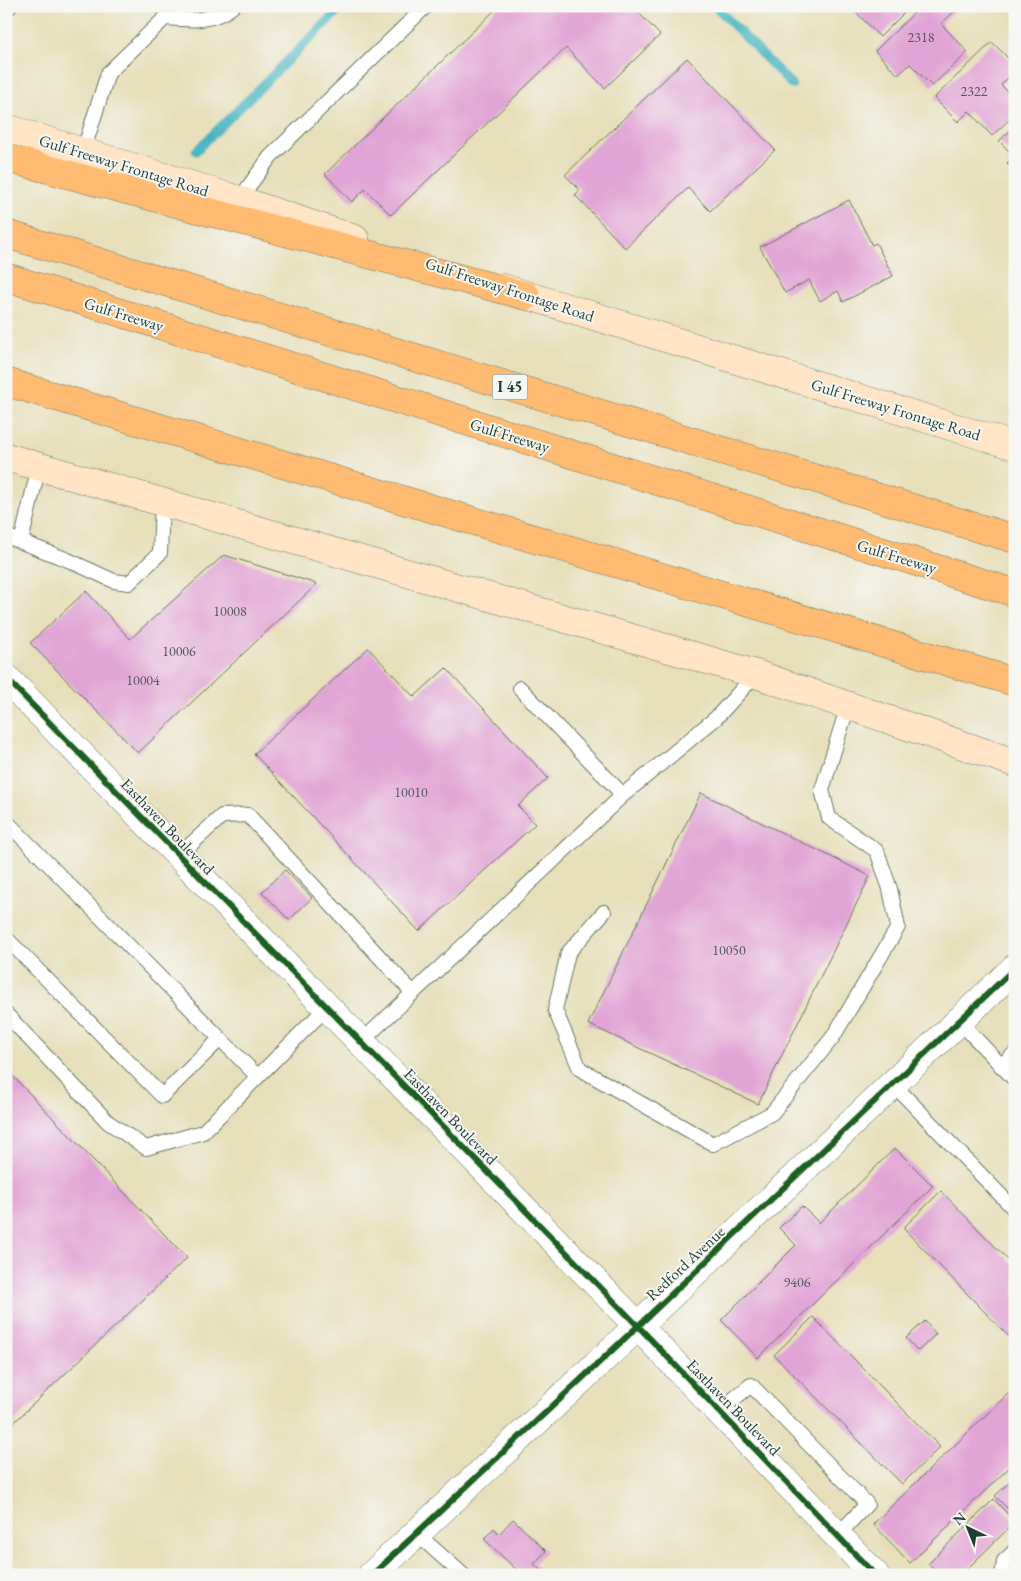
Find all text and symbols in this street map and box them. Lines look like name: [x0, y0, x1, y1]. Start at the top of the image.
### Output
house number: 2318: [908, 28, 935, 46]
house number: 2322: [961, 82, 988, 100]
street label: Gulf Freeway Frontage Road: [36, 130, 212, 202]
street label: Gulf Freeway Frontage Road: [423, 252, 598, 327]
street label: Gulf Freeway: [82, 292, 167, 337]
road number: I 45: [492, 374, 528, 400]
street label: Gulf Freeway Frontage Road: [808, 374, 984, 446]
street label: Gulf Freeway: [468, 413, 553, 458]
street label: Gulf Freeway: [855, 534, 940, 579]
house number: 10008: [213, 602, 247, 620]
house number: 10006: [162, 642, 196, 660]
house number: 10004: [126, 671, 160, 689]
street label: Easthaven Boulevard: [116, 774, 220, 880]
house number: 10010: [394, 783, 428, 801]
house number: 10050: [712, 941, 746, 959]
street label: Easthaven Boulevard: [399, 1064, 503, 1170]
street label: Redford Avenue: [641, 1221, 729, 1305]
house number: 9406: [784, 1273, 811, 1291]
street label: Easthaven Boulevard: [682, 1355, 786, 1461]
north arrow: [944, 1504, 994, 1554]
text: N: [949, 1508, 970, 1529]

